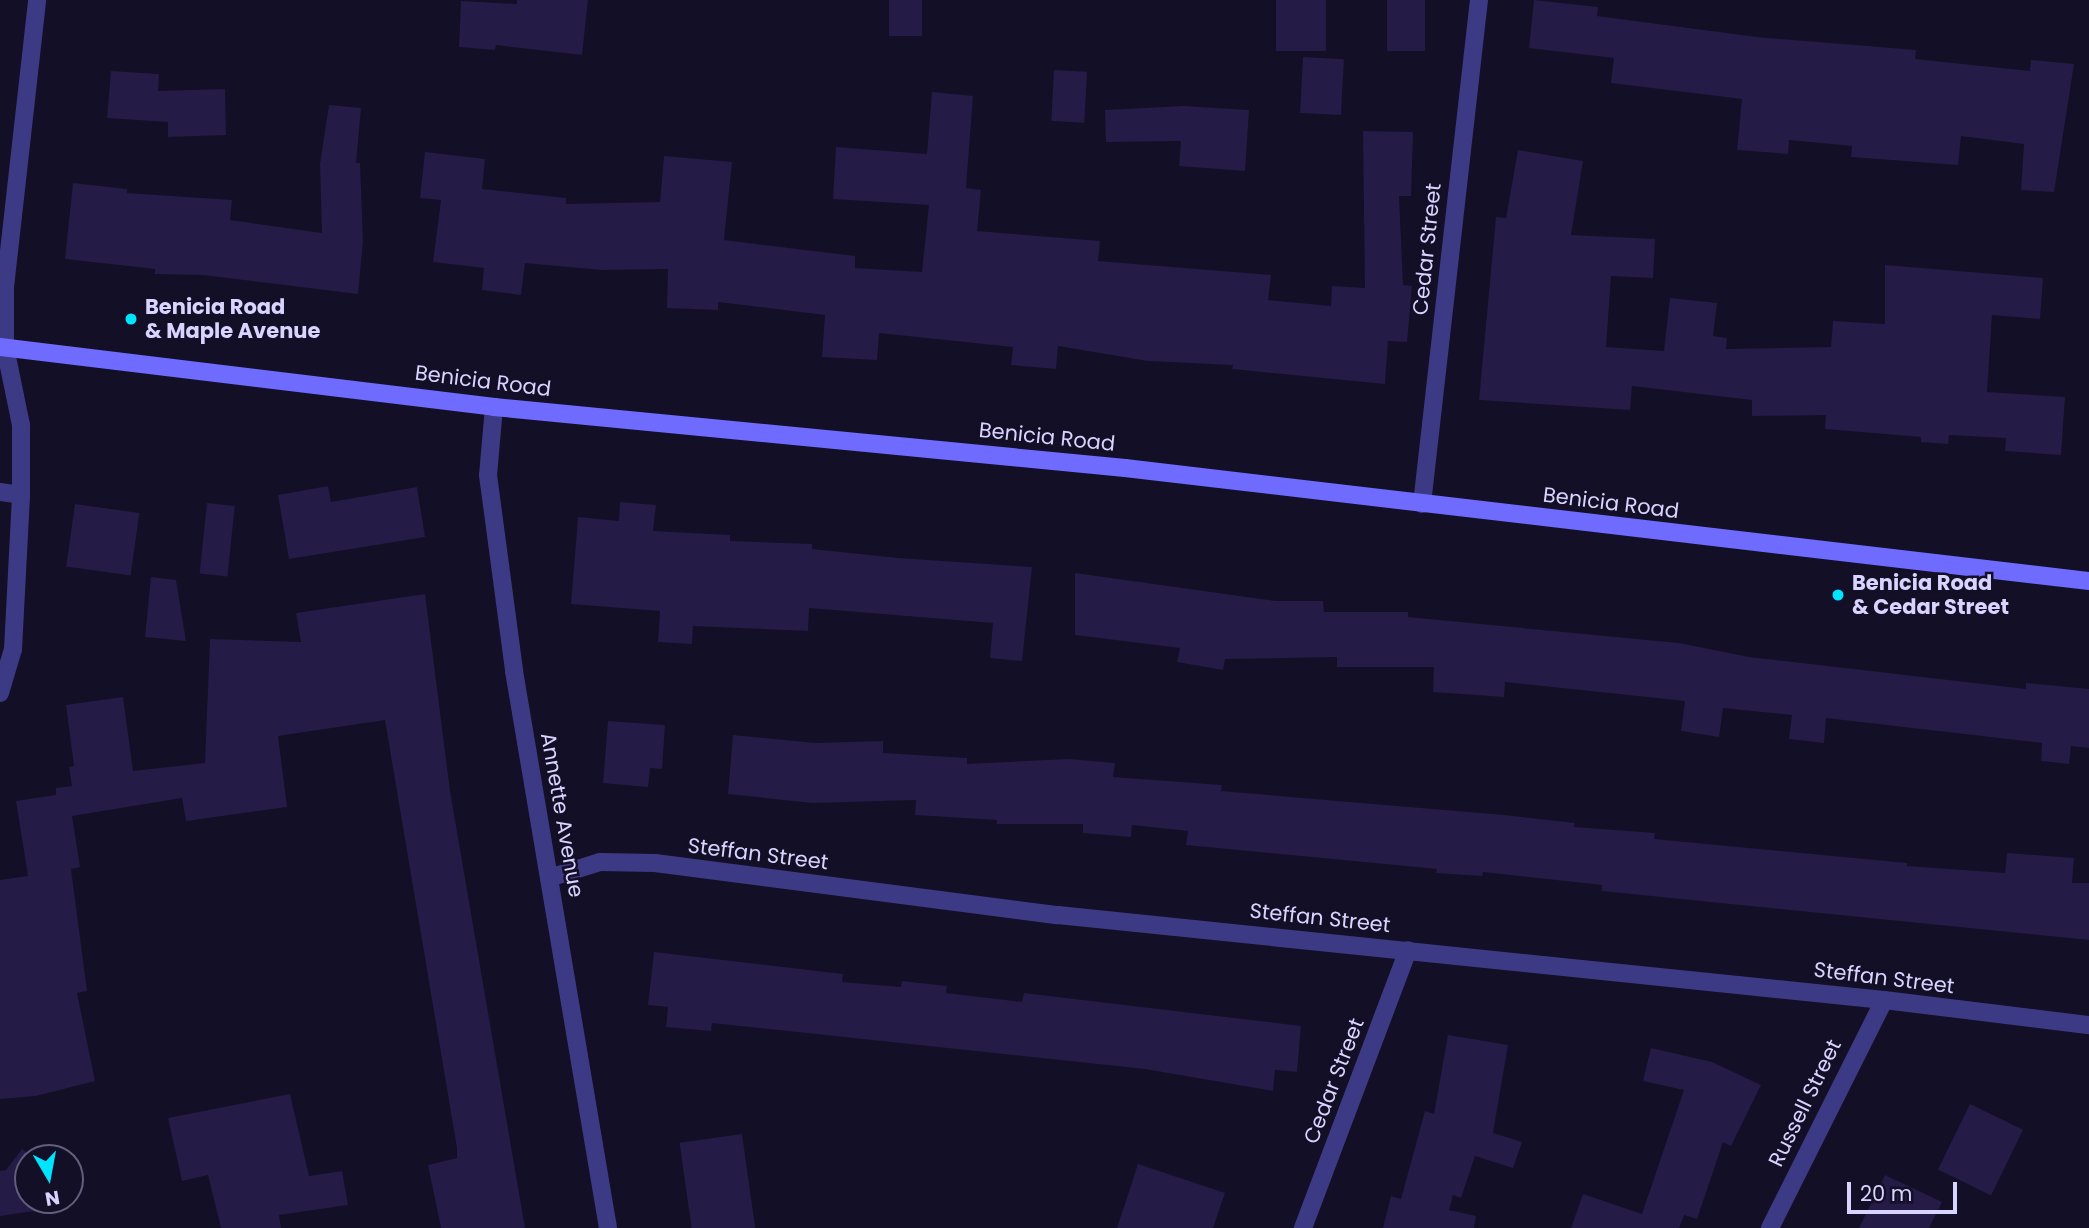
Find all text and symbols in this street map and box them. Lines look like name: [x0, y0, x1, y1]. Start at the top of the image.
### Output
street label: Cedar Street: [1408, 182, 1446, 316]
place label: Benicia Road & Maple Avenue: [145, 294, 320, 344]
marker: Benicia Road & Maple Avenue: [123, 311, 139, 327]
street label: Benicia Road: [414, 360, 552, 402]
street label: Benicia Road: [978, 417, 1116, 457]
street label: Benicia Road: [1542, 482, 1680, 524]
place label: Benicia Road & Cedar Street: [1852, 570, 2009, 620]
marker: Benicia Road & Cedar Street: [1830, 587, 1846, 603]
street label: Annette Avenue: [535, 731, 589, 899]
street label: Steffan Street: [686, 833, 830, 875]
street label: Steffan Street: [1248, 898, 1392, 938]
street label: Steffan Street: [1812, 957, 1956, 999]
street label: Cedar Street: [1298, 1015, 1370, 1147]
street label: Russell Street: [1763, 1035, 1847, 1171]
north arrow: [14, 1144, 84, 1214]
scale bar: [1851, 1168, 1961, 1212]
text: 20 m: [1860, 1179, 1913, 1208]
text: N: [43, 1184, 62, 1213]

